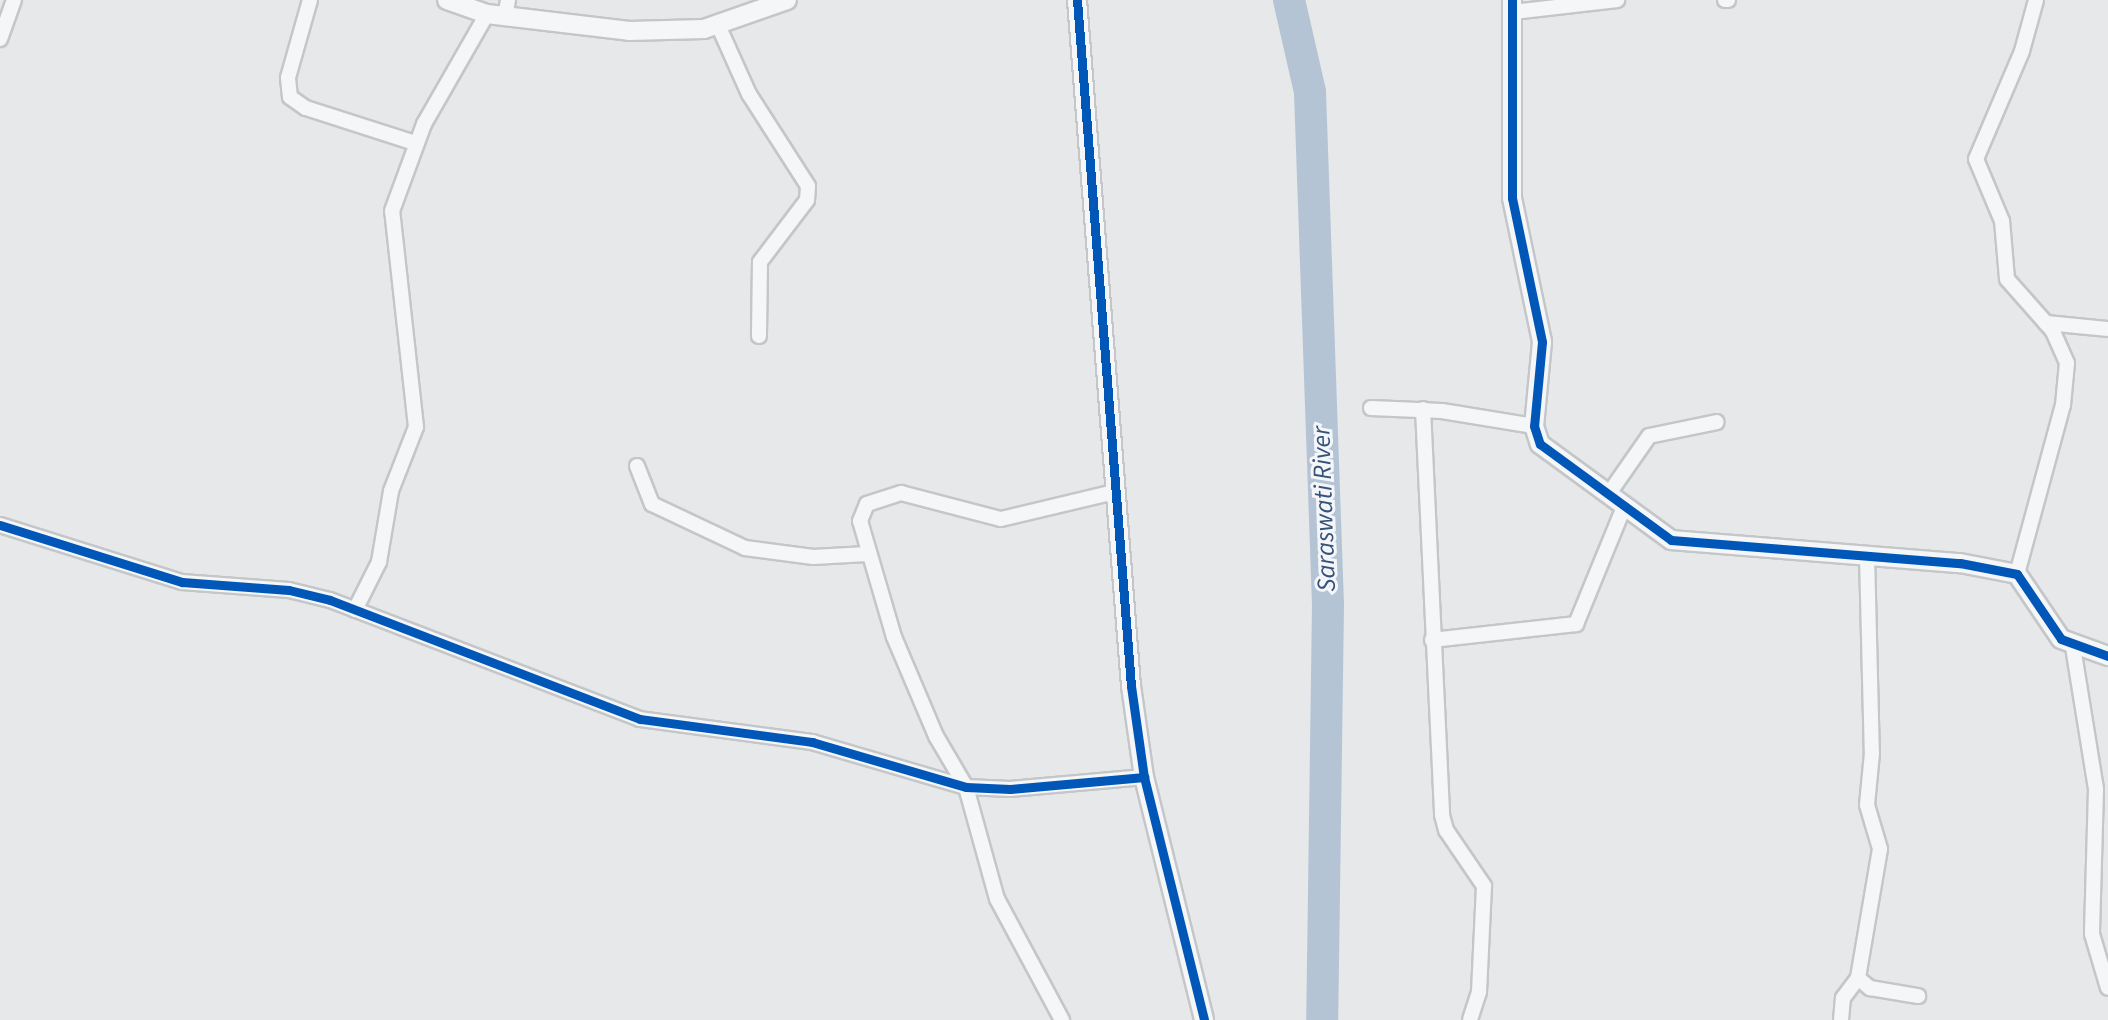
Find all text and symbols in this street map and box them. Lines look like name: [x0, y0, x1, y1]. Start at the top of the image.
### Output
water label: Saraswati River: [1306, 426, 1342, 592]

